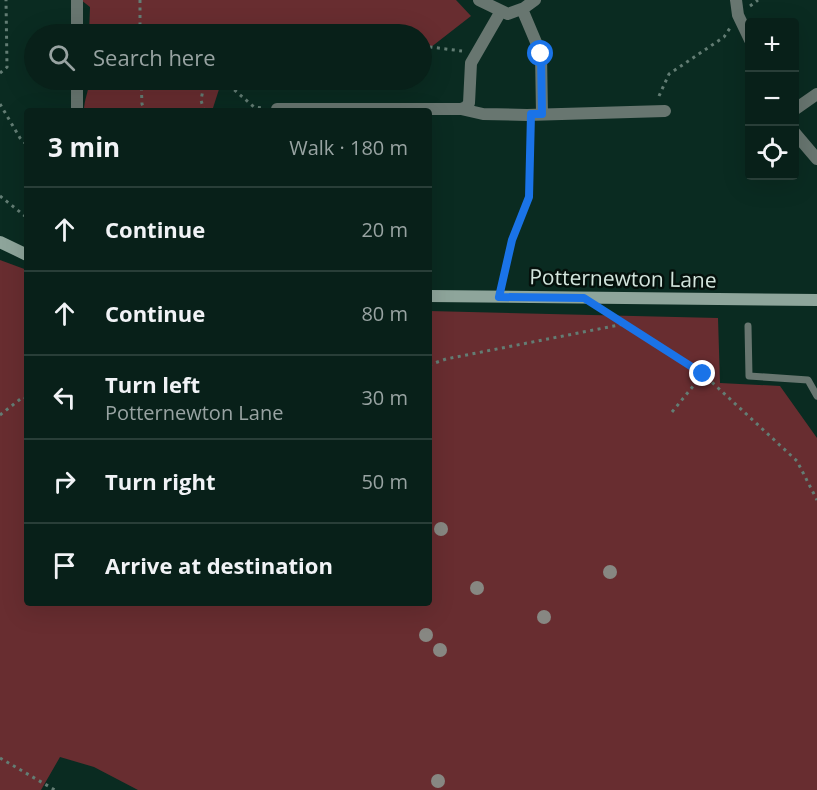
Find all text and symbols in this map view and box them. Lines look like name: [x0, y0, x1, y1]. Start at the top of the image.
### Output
map controls: [745, 18, 799, 180]
button: +: [745, 18, 799, 72]
search box: [24, 24, 432, 90]
route start: [527, 40, 553, 66]
icon: search: [45, 41, 78, 74]
text: Search here: [93, 42, 216, 72]
button: −: [745, 72, 799, 126]
button: locate: [745, 126, 799, 180]
text: 3 min: [48, 129, 120, 165]
text: Walk · 180 m: [289, 134, 408, 161]
icon: ahead: [48, 213, 81, 246]
text: Continue: [105, 214, 205, 244]
text: 20 m: [361, 216, 408, 243]
street label: Potternewton Lane: [529, 262, 717, 294]
icon: ahead: [48, 297, 81, 330]
text: Continue: [105, 298, 205, 328]
text: 80 m: [361, 300, 408, 327]
route end: [689, 360, 715, 386]
text: Turn left: [105, 369, 200, 399]
icon: left: [48, 381, 81, 414]
text: 30 m: [361, 384, 408, 411]
text: Potternewton Lane: [105, 399, 283, 426]
icon: right: [48, 465, 81, 498]
text: Turn right: [105, 466, 216, 496]
text: 50 m: [361, 468, 408, 495]
icon: arrive: [48, 549, 81, 582]
text: Arrive at destination: [105, 550, 333, 580]

